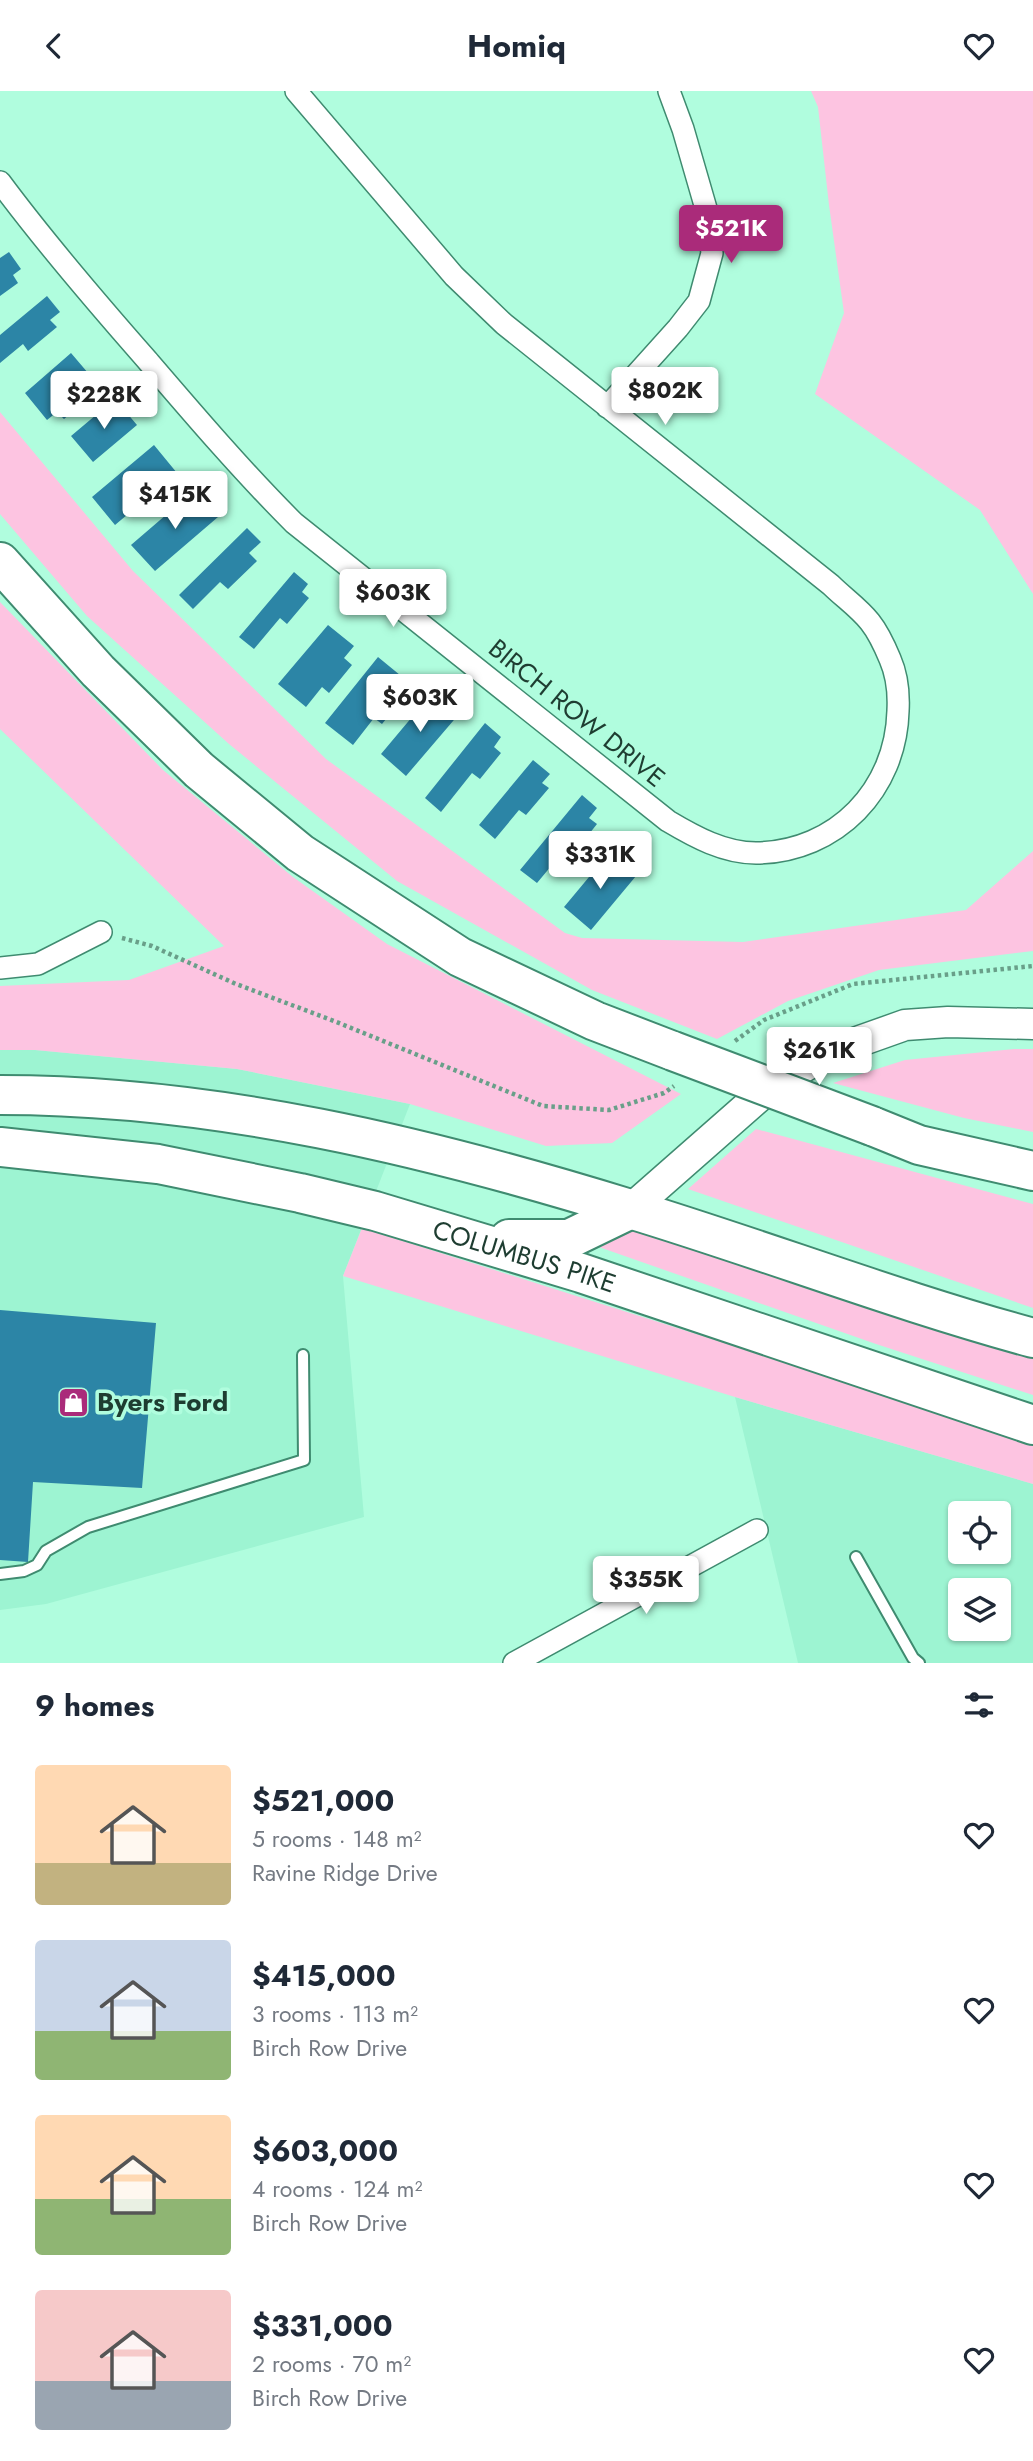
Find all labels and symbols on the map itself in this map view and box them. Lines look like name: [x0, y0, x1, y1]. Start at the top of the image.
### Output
pin: $521K: [682, 205, 780, 265]
pin: $802K: [616, 367, 714, 427]
pin: $228K: [55, 371, 153, 431]
pin: $415K: [126, 471, 224, 531]
pin: $603K: [344, 569, 442, 629]
street label: BIRCH ROW DRIVE: [480, 630, 674, 796]
pin: $603K: [371, 675, 469, 734]
pin: $331K: [551, 831, 649, 891]
pin: $261K: [770, 1027, 868, 1087]
street label: COLUMBUS PIKE: [428, 1210, 621, 1302]
place label: Byers Ford: [97, 1383, 228, 1421]
shop icon: Byers Ford: [57, 1385, 91, 1419]
pin: $355K: [597, 1557, 695, 1616]

